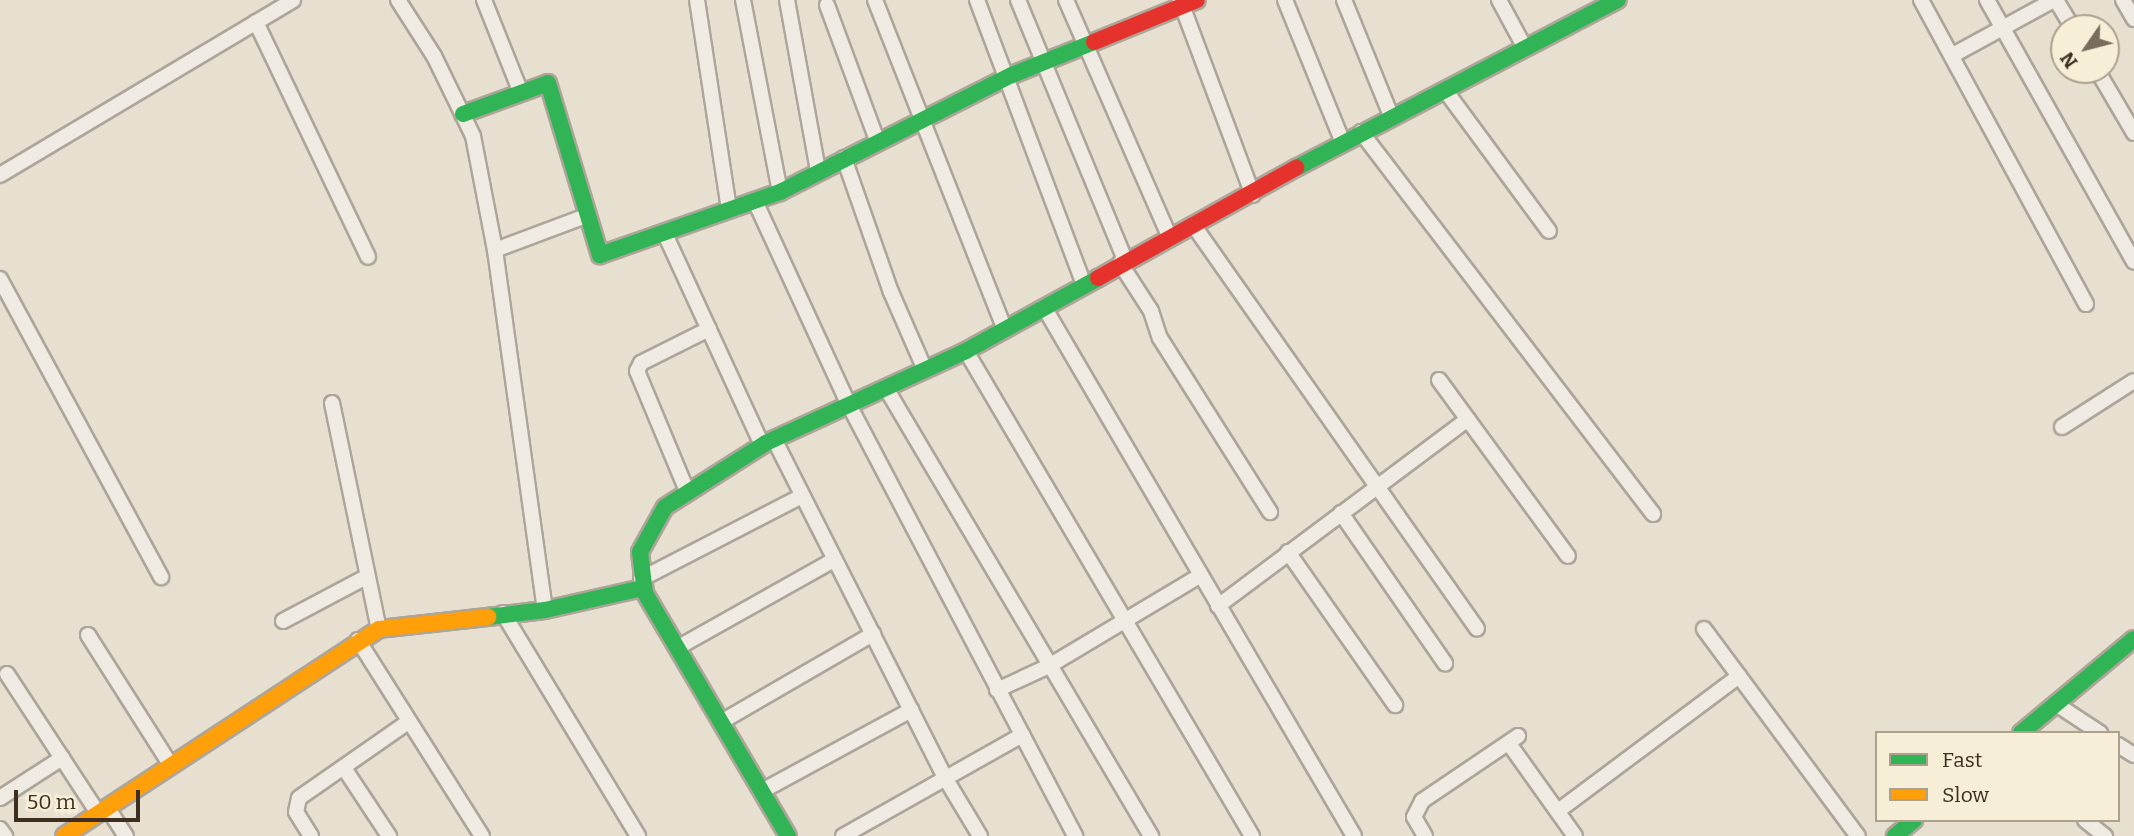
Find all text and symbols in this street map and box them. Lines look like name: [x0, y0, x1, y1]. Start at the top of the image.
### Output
north arrow: [2050, 14, 2120, 84]
text: N: [2055, 48, 2083, 73]
legend: [1875, 731, 2120, 822]
text: Fast: [1942, 747, 1982, 773]
scale bar: [18, 776, 144, 820]
text: Slow: [1942, 782, 1989, 808]
text: 50 m: [27, 789, 76, 815]

